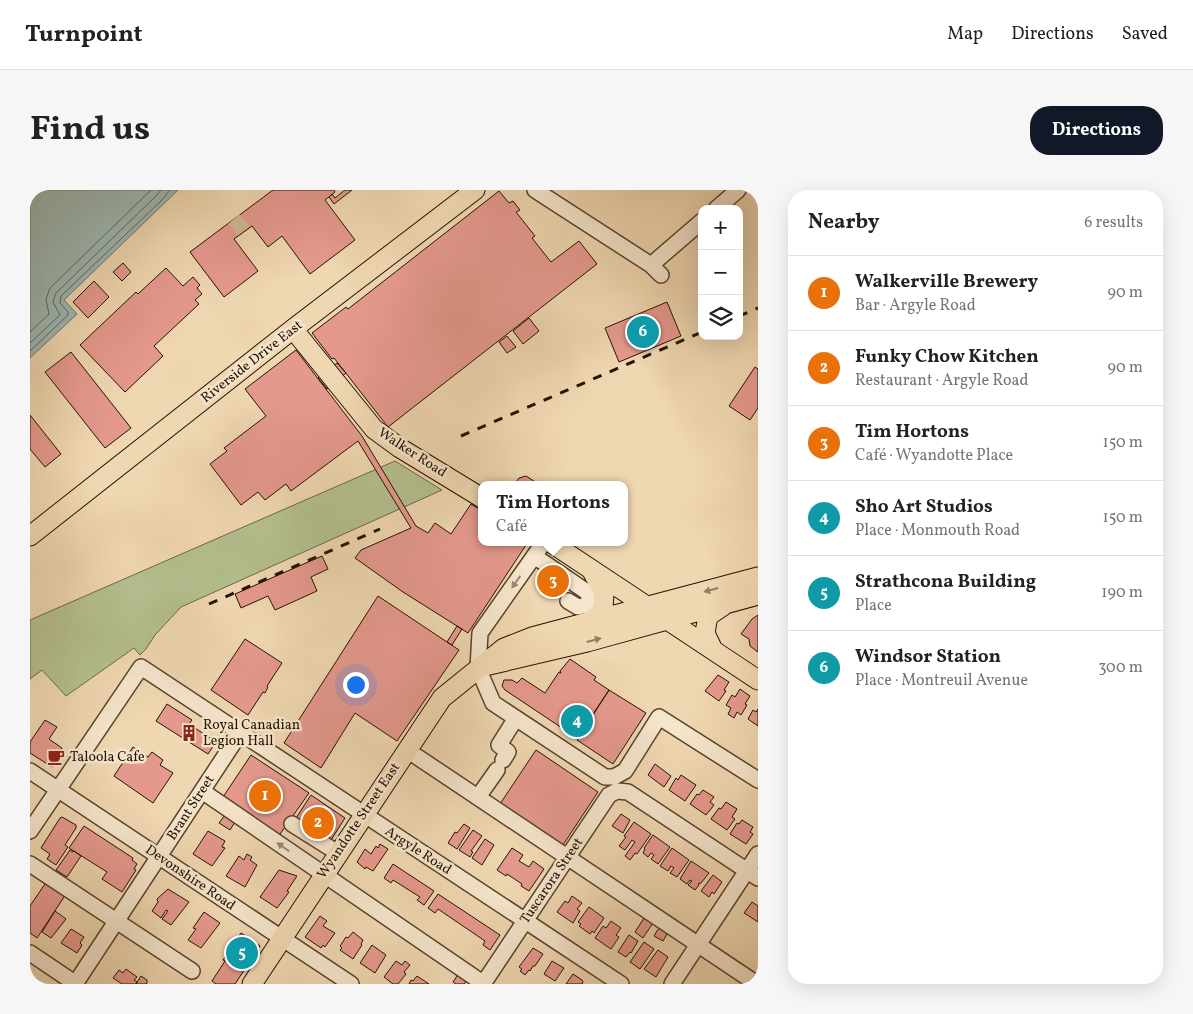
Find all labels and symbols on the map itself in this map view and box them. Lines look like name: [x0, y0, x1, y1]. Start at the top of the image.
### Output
pin: 6: [627, 313, 659, 351]
street label: Riverside Drive East: [197, 316, 307, 408]
street label: Walker Road: [374, 424, 450, 482]
pin: 3: [537, 562, 569, 600]
one-way arrow: [511, 575, 521, 589]
one-way arrow: [703, 586, 718, 594]
one-way arrow: [587, 636, 602, 644]
your location: [343, 672, 369, 698]
pin: 4: [561, 702, 593, 740]
place label: Royal Canadian Legion Hall: [203, 716, 300, 751]
building icon: Royal Canadian Legion Hall: [179, 723, 199, 743]
cafe icon: Taloola Cafe: [46, 747, 66, 767]
place label: Taloola Cafe: [70, 748, 145, 767]
street label: Wyandotte Street East: [313, 759, 405, 883]
street label: Brant Street: [163, 772, 219, 844]
pin: 1: [249, 777, 281, 815]
pin: 2: [302, 804, 334, 842]
street label: Argyle Road: [381, 822, 455, 880]
street label: Tuscarora Street: [516, 834, 588, 928]
street label: Devonshire Road: [141, 841, 239, 915]
one-way arrow: [276, 842, 290, 852]
pin: 5: [226, 934, 258, 972]

